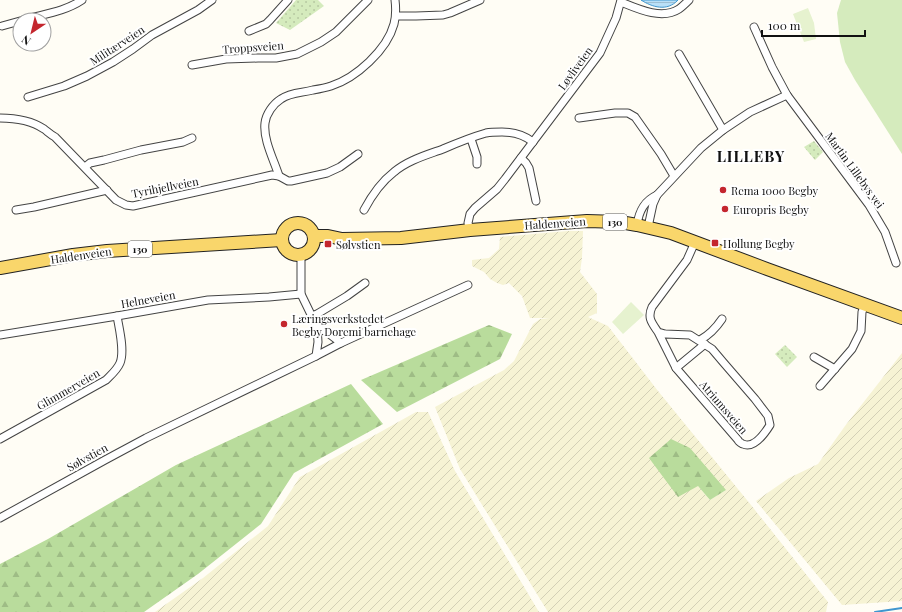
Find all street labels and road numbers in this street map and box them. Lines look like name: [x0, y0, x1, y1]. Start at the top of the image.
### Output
street label: Militærveien: [87, 21, 148, 68]
street label: Troppsveien: [222, 37, 285, 57]
street label: Løvliveien: [554, 43, 596, 93]
street label: Martin Lillebys vei: [822, 129, 888, 211]
street label: Tyrihjellveien: [130, 173, 200, 201]
street label: Haldenveien: [524, 213, 587, 233]
road number: 130: [603, 214, 627, 230]
road number: 130: [128, 241, 152, 257]
street label: Haldenveien: [50, 243, 113, 267]
street label: Helneveien: [120, 287, 177, 311]
street label: Glimmerveien: [34, 365, 103, 413]
street label: Atriumsveien: [696, 376, 752, 437]
street label: Sølvstien: [64, 439, 110, 474]

